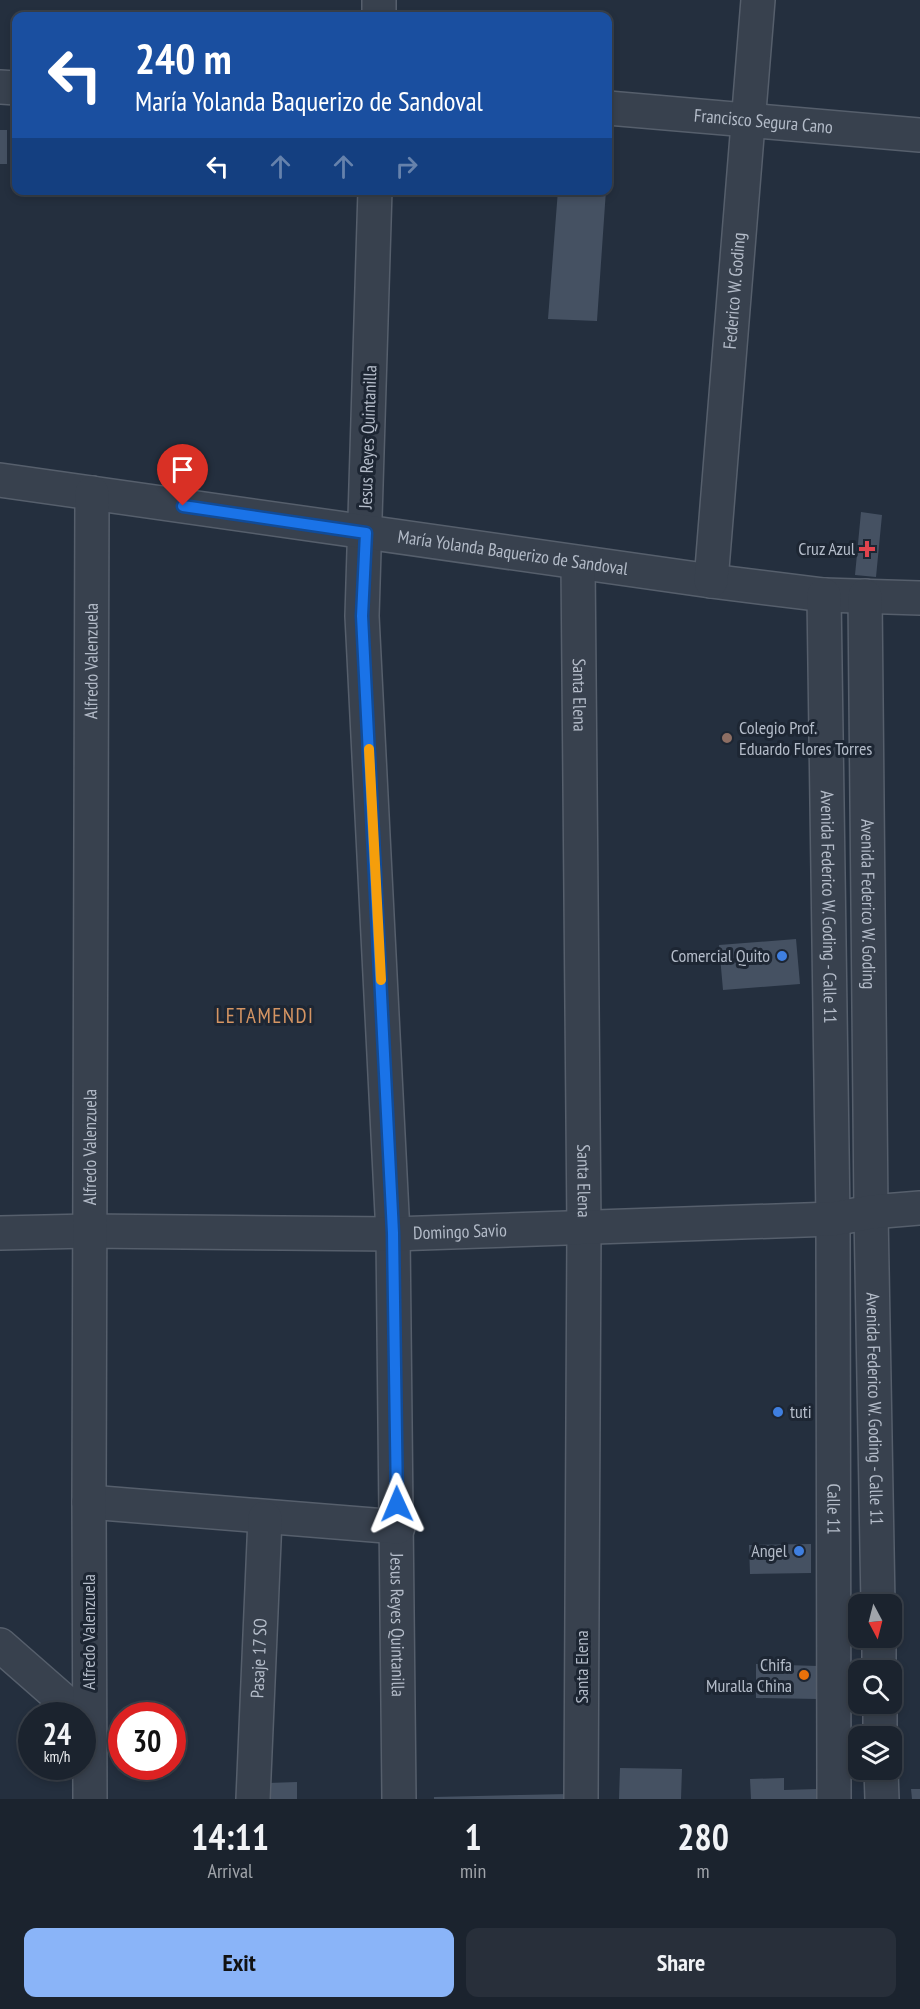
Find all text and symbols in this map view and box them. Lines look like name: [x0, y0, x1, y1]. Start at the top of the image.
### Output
text: 240 m: [135, 31, 232, 86]
icon: left: [36, 36, 114, 114]
text: María Yolanda Baquerizo de Sandoval: [135, 84, 483, 118]
street label: Francisco Segura Cano: [693, 103, 834, 138]
icon: left: [201, 150, 234, 183]
icon: ahead: [264, 150, 297, 183]
icon: ahead: [327, 150, 360, 183]
icon: right: [390, 150, 423, 183]
street label: Federico W. Goding: [718, 232, 750, 350]
street label: Jesus Reyes Quintanilla: [353, 365, 382, 510]
pin: [157, 444, 208, 506]
icon: arrive: [166, 453, 199, 486]
street label: María Yolanda Baquerizo de Sandoval: [396, 525, 630, 580]
place label: Cruz Azul: [798, 537, 856, 560]
marker: Cruz Azul: [860, 542, 874, 556]
street label: Alfredo Valenzuela: [79, 603, 103, 719]
street label: Santa Elena: [568, 658, 592, 732]
place label: Colegio Prof. Eduardo Flores Torres: [739, 716, 872, 760]
marker: Colegio Prof. Eduardo Flores Torres: [720, 731, 734, 745]
street label: Avenida Federico W. Goding - Calle 11: [816, 790, 842, 1024]
street label: Avenida Federico W. Goding: [856, 819, 881, 989]
place label: Comercial Quito: [671, 944, 770, 967]
marker: Comercial Quito: [775, 949, 789, 963]
district label: LETAMENDI: [216, 1002, 315, 1029]
street label: Alfredo Valenzuela: [78, 1089, 101, 1205]
street label: Santa Elena: [572, 1144, 596, 1218]
street label: Domingo Savio: [413, 1218, 507, 1244]
street label: Avenida Federico W. Goding - Calle 11: [861, 1292, 889, 1526]
place label: tuti: [790, 1400, 812, 1423]
marker: tuti: [771, 1405, 785, 1419]
position arrow: [365, 1472, 429, 1536]
street label: Calle 11: [822, 1483, 846, 1535]
place label: Angel: [751, 1539, 788, 1562]
marker: Angel: [792, 1544, 806, 1558]
street label: Jesus Reyes Quintanilla: [385, 1552, 410, 1697]
street label: Alfredo Valenzuela: [77, 1574, 100, 1690]
north arrow: [848, 1594, 902, 1648]
map controls: [848, 1594, 902, 1780]
street label: Pasaje 17 SO: [245, 1617, 272, 1699]
street label: Santa Elena: [570, 1630, 593, 1704]
place label: Chifa Muralla China: [706, 1653, 792, 1697]
button: search: [848, 1660, 902, 1714]
marker: Chifa Muralla China: [797, 1668, 811, 1682]
speed limit sign: 30: [108, 1702, 186, 1780]
text: 24: [43, 1714, 71, 1753]
button: layers: [848, 1726, 902, 1780]
text: km/h: [44, 1747, 70, 1766]
text: 14:11: [191, 1813, 269, 1860]
text: 1: [464, 1813, 482, 1860]
text: 280: [677, 1813, 729, 1860]
text: Arrival: [207, 1858, 253, 1884]
text: min: [460, 1858, 486, 1884]
text: m: [697, 1858, 710, 1884]
button: Exit: [24, 1928, 454, 1997]
button: Share: [466, 1928, 896, 1997]

